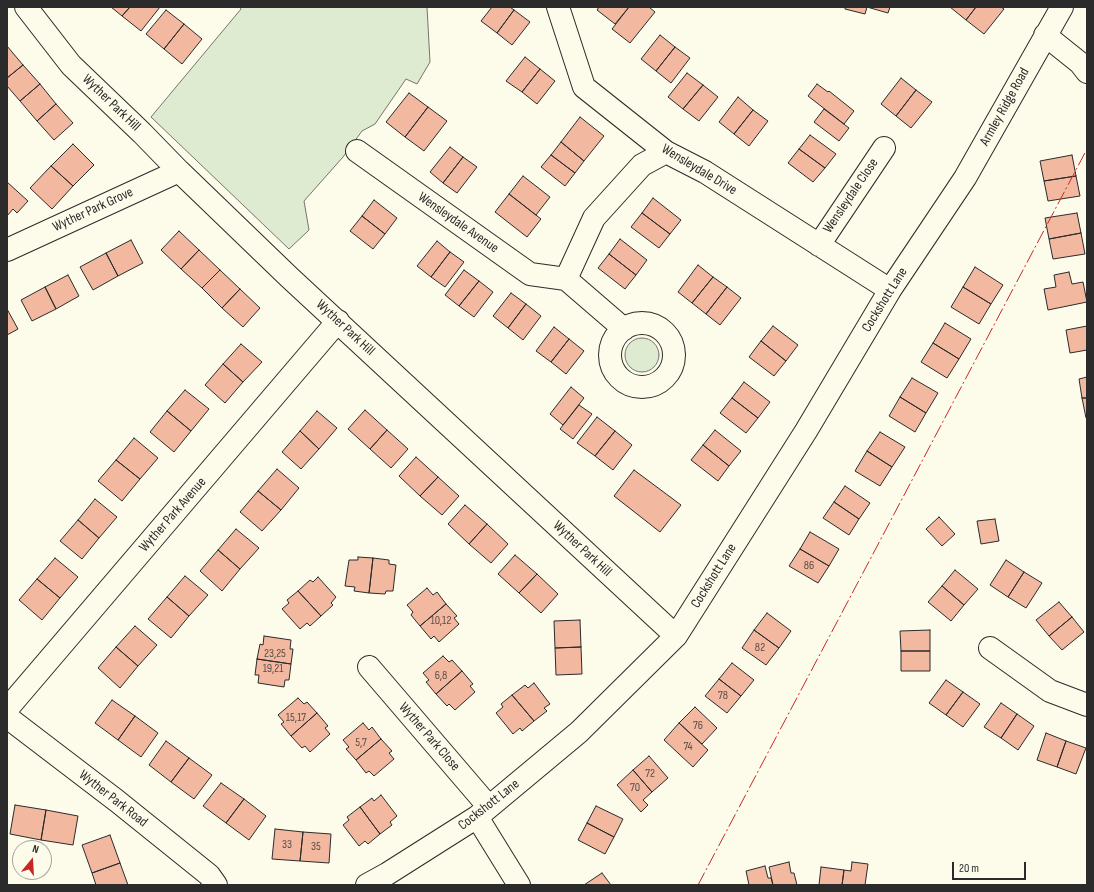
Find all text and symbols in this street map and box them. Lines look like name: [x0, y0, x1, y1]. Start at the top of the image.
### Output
street label: Armley Ridge Road: [977, 65, 1033, 149]
street label: Wyther Park Hill: [78, 71, 144, 135]
street label: Wensleydale Drive: [658, 141, 740, 199]
street label: Wensleydale Close: [820, 155, 882, 237]
street label: Wyther Park Grove: [50, 184, 136, 236]
street label: Wensleydale Avenue: [414, 189, 502, 257]
street label: Cockshott Lane: [859, 265, 911, 335]
street label: Wyther Park Hill: [312, 297, 378, 359]
street label: Wyther Park Avenue: [136, 474, 210, 556]
street label: Wyther Park Hill: [549, 518, 615, 580]
street label: Cockshott Lane: [688, 541, 740, 611]
house number: 86: [804, 559, 814, 573]
house number: 10,12: [431, 614, 451, 628]
house number: 82: [755, 641, 765, 655]
house number: 23,25: [264, 647, 286, 661]
house number: 19,21: [263, 662, 283, 676]
house number: 6,8: [435, 669, 447, 683]
house number: 78: [718, 689, 728, 703]
street label: Wyther Park Close: [395, 699, 463, 775]
house number: 15,17: [286, 711, 306, 725]
house number: 76: [693, 719, 703, 733]
house number: 5,7: [355, 736, 367, 750]
house number: 74: [683, 740, 693, 754]
street label: Wyther Park Road: [75, 767, 151, 831]
house number: 72: [645, 767, 655, 781]
street label: Cockshott Lane: [455, 776, 523, 834]
house number: 70: [630, 781, 640, 795]
house number: 33: [282, 838, 292, 852]
north arrow: [12, 840, 52, 880]
house number: 35: [311, 840, 321, 854]
text: N: [31, 842, 40, 856]
scale bar: [954, 854, 1028, 880]
text: 20 m: [959, 861, 979, 876]

